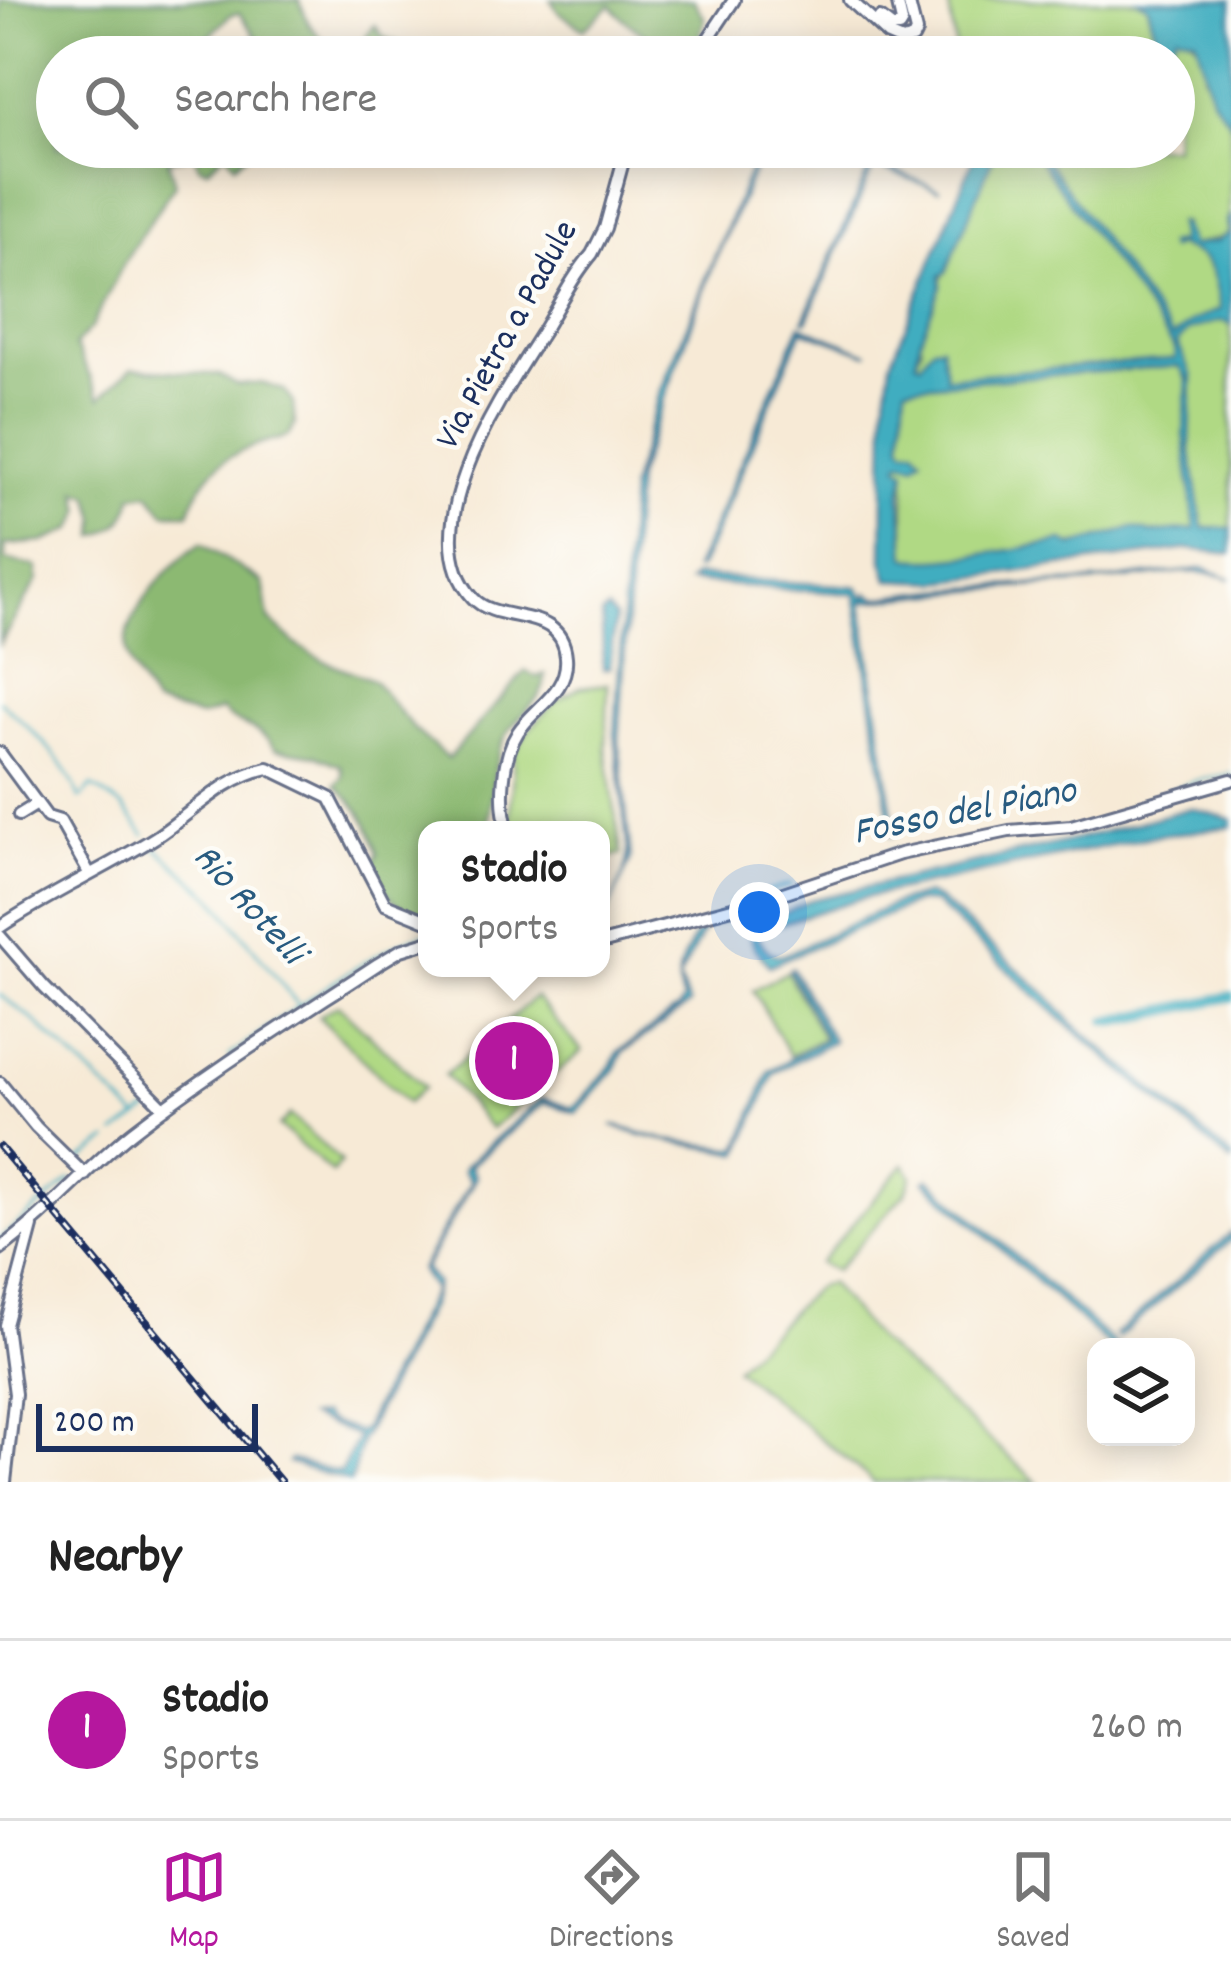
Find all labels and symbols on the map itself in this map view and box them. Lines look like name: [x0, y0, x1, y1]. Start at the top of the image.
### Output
street label: Via Pietra a Padule: [425, 212, 593, 460]
water label: Fosso del Piano: [849, 765, 1083, 863]
water label: Rio Rotelli: [178, 833, 320, 983]
your location: [729, 882, 789, 942]
pin: 1: [475, 1016, 553, 1106]
scale bar: [36, 1398, 258, 1451]

